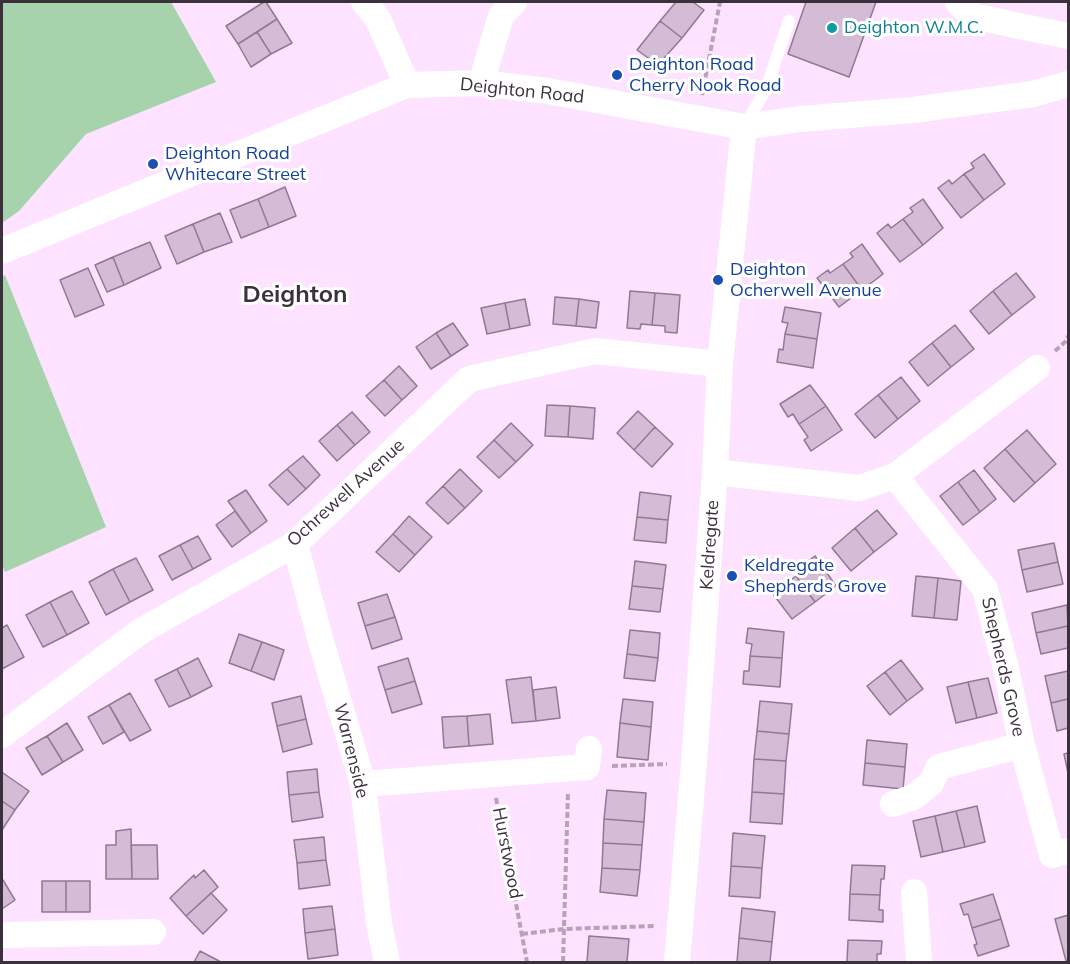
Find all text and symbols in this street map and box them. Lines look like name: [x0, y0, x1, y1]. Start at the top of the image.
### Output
place label: Deighton W.M.C.: [844, 17, 983, 39]
marker: Deighton W.M.C.: [825, 21, 839, 35]
place label: Deighton Road Cherry Nook Road: [629, 54, 782, 97]
marker: Deighton Road Cherry Nook Road: [610, 68, 624, 82]
street label: Deighton Road: [459, 74, 585, 108]
place label: Deighton Road Whitecare Street: [165, 143, 306, 186]
marker: Deighton Road Whitecare Street: [146, 157, 160, 171]
place label: Deighton Ocherwell Avenue: [730, 259, 881, 302]
marker: Deighton Ocherwell Avenue: [711, 273, 725, 287]
district label: Deighton: [243, 281, 347, 309]
street label: Ochrewell Avenue: [283, 435, 409, 551]
street label: Keldregate: [696, 499, 724, 591]
place label: Keldregate Shepherds Grove: [744, 555, 886, 598]
marker: Keldregate Shepherds Grove: [725, 569, 739, 583]
street label: Shepherds Grove: [976, 595, 1030, 739]
street label: Warrenside: [329, 701, 373, 801]
street label: Hurstwood: [488, 805, 526, 901]

